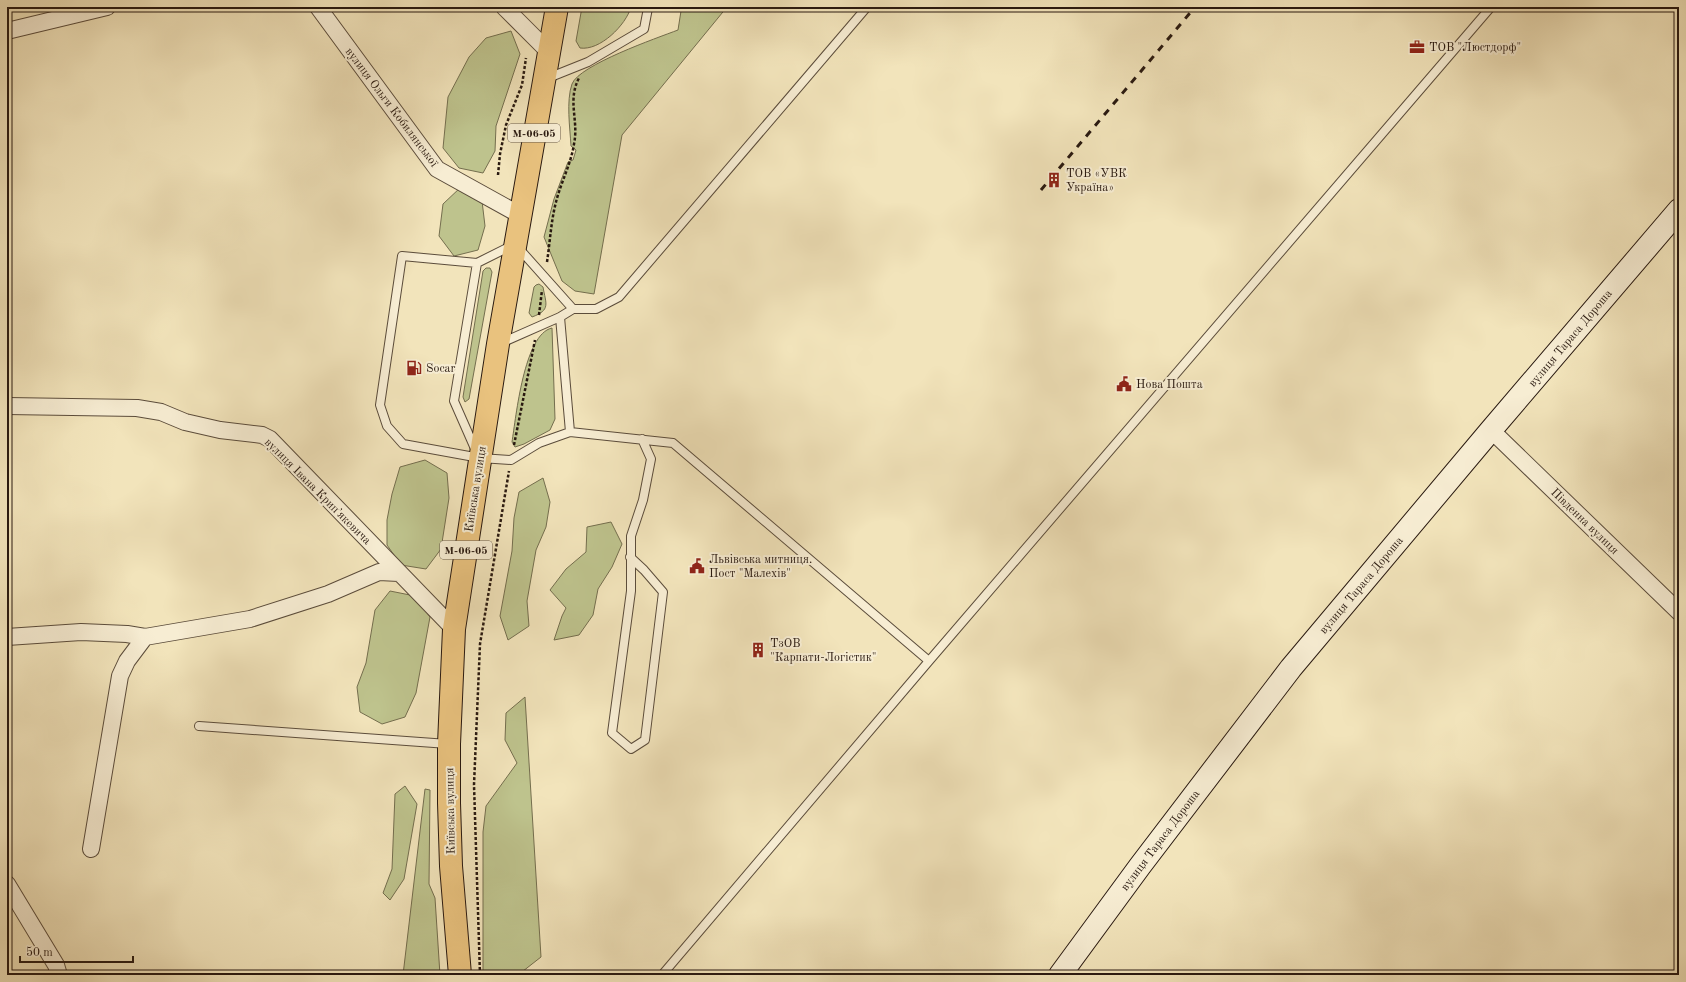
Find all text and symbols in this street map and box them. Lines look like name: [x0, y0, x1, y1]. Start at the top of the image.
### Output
office icon: ТОВ "Люстдорф": [1408, 38, 1426, 56]
place label: ТОВ "Люстдорф": [1429, 42, 1521, 54]
street label: вулиця Ольги Кобилянської: [343, 46, 440, 170]
road number: М-06-05: [508, 124, 560, 142]
place label: ТОВ «УВК Україна»: [1066, 168, 1127, 194]
building icon: ТОВ «УВК Україна»: [1045, 171, 1063, 189]
street label: вулиця Тараса Дороша: [1527, 288, 1615, 390]
fuel station icon: Socar: [405, 359, 423, 377]
place label: Socar: [426, 363, 456, 375]
public building icon: Нова Пошта: [1115, 375, 1133, 393]
place label: Нова Пошта: [1136, 379, 1203, 391]
street label: вулиця Івана Крипʼякевича: [262, 436, 373, 547]
street label: Київська вулиця: [463, 445, 489, 533]
street label: Південна вулиця: [1548, 486, 1621, 557]
street label: вулиця Тараса Дороша: [1318, 535, 1406, 637]
road number: М-06-05: [440, 541, 492, 559]
place label: Львівська митниця. Пост "Малехів": [709, 553, 812, 580]
public building icon: Львівська митниця. Пост "Малехів": [688, 557, 706, 575]
place label: ТзОВ "Карпати-Логістик": [770, 638, 877, 664]
building icon: ТзОВ "Карпати-Логістик": [749, 641, 767, 659]
street label: Київська вулиця: [444, 768, 458, 854]
street label: вулиця Тараса Дороша: [1119, 788, 1203, 893]
scale bar: [20, 938, 133, 964]
text: 50 m: [26, 946, 53, 959]

